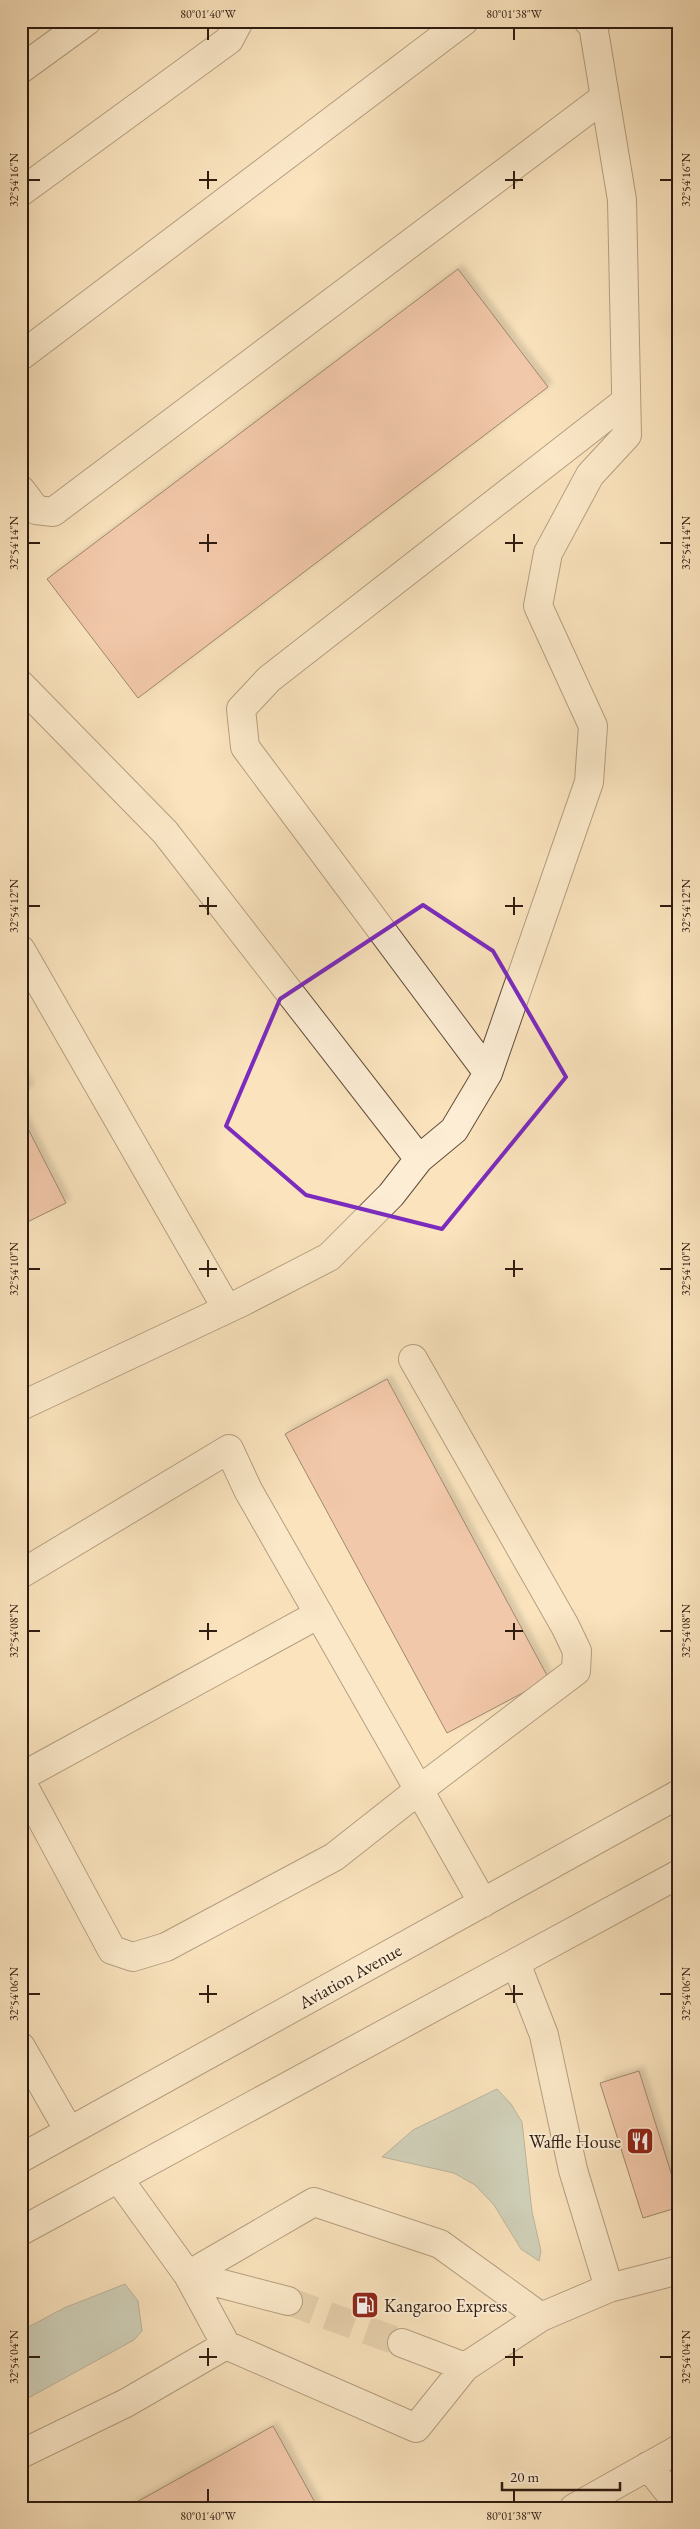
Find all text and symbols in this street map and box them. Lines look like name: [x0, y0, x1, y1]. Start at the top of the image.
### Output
text: 80°01'40"W: [180, 6, 237, 22]
text: 80°01'38"W: [486, 6, 543, 22]
text: 32°54'16"N: [6, 153, 22, 207]
text: 32°54'16"N: [678, 153, 694, 207]
text: 32°54'14"N: [6, 516, 22, 570]
text: 32°54'14"N: [678, 516, 694, 570]
text: 32°54'12"N: [6, 879, 22, 933]
text: 32°54'12"N: [678, 879, 694, 933]
text: 32°54'10"N: [6, 1242, 22, 1296]
text: 32°54'10"N: [678, 1242, 694, 1296]
text: 32°54'08"N: [6, 1604, 22, 1658]
text: 32°54'08"N: [678, 1604, 694, 1658]
street label: Aviation Avenue: [294, 1938, 406, 2014]
text: 32°54'06"N: [6, 1967, 22, 2021]
text: 32°54'06"N: [678, 1967, 694, 2021]
restaurant icon: Waffle House: [625, 2126, 655, 2156]
place label: Waffle House: [529, 2130, 621, 2153]
fuel station icon: Kangaroo Express: [350, 2290, 380, 2320]
place label: Kangaroo Express: [384, 2294, 507, 2317]
text: 32°54'04"N: [6, 2330, 22, 2384]
text: 32°54'04"N: [678, 2330, 694, 2384]
scale bar: [502, 2459, 620, 2491]
text: 20 m: [510, 2467, 539, 2486]
text: 80°01'40"W: [180, 2508, 237, 2524]
text: 80°01'38"W: [486, 2508, 543, 2524]

